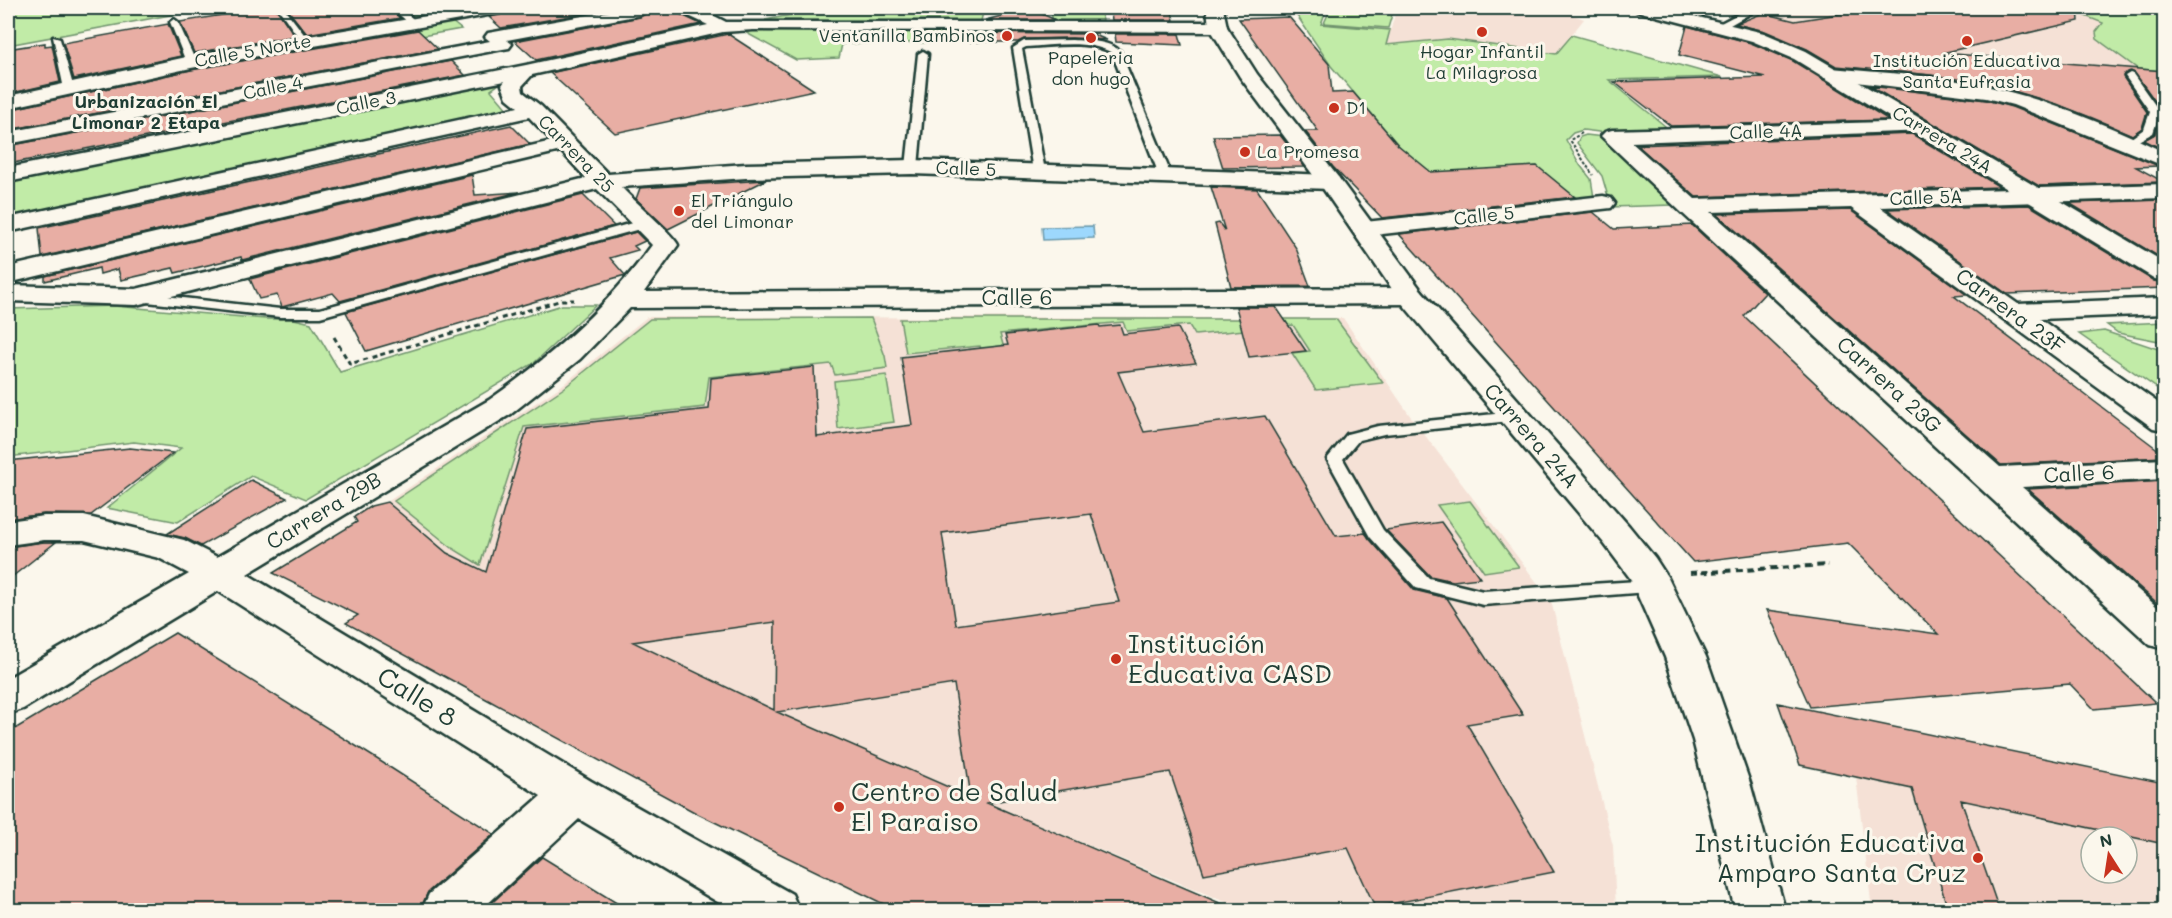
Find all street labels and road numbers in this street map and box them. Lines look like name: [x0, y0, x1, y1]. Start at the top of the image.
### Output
street label: Calle 5 Norte: [192, 28, 313, 72]
street label: Calle 4: [241, 69, 305, 105]
street label: Calle 3: [334, 84, 398, 120]
street label: Carrera 24A: [1888, 100, 1997, 178]
street label: Carrera 25: [533, 109, 620, 198]
street label: Calle 4A: [1729, 118, 1803, 144]
street label: Calle 5: [935, 155, 997, 181]
street label: Calle 5A: [1889, 184, 1963, 210]
street label: Calle 5: [1453, 200, 1515, 230]
street label: Carrera 23F: [1951, 261, 2071, 359]
street label: Calle 6: [981, 283, 1053, 310]
street label: Carrera 23G: [1832, 330, 1948, 438]
street label: Carrera 24A: [1479, 377, 1585, 493]
street label: Calle 6: [2043, 457, 2115, 488]
street label: Carrera 29B: [261, 465, 386, 555]
street label: Calle 8: [371, 658, 464, 734]

